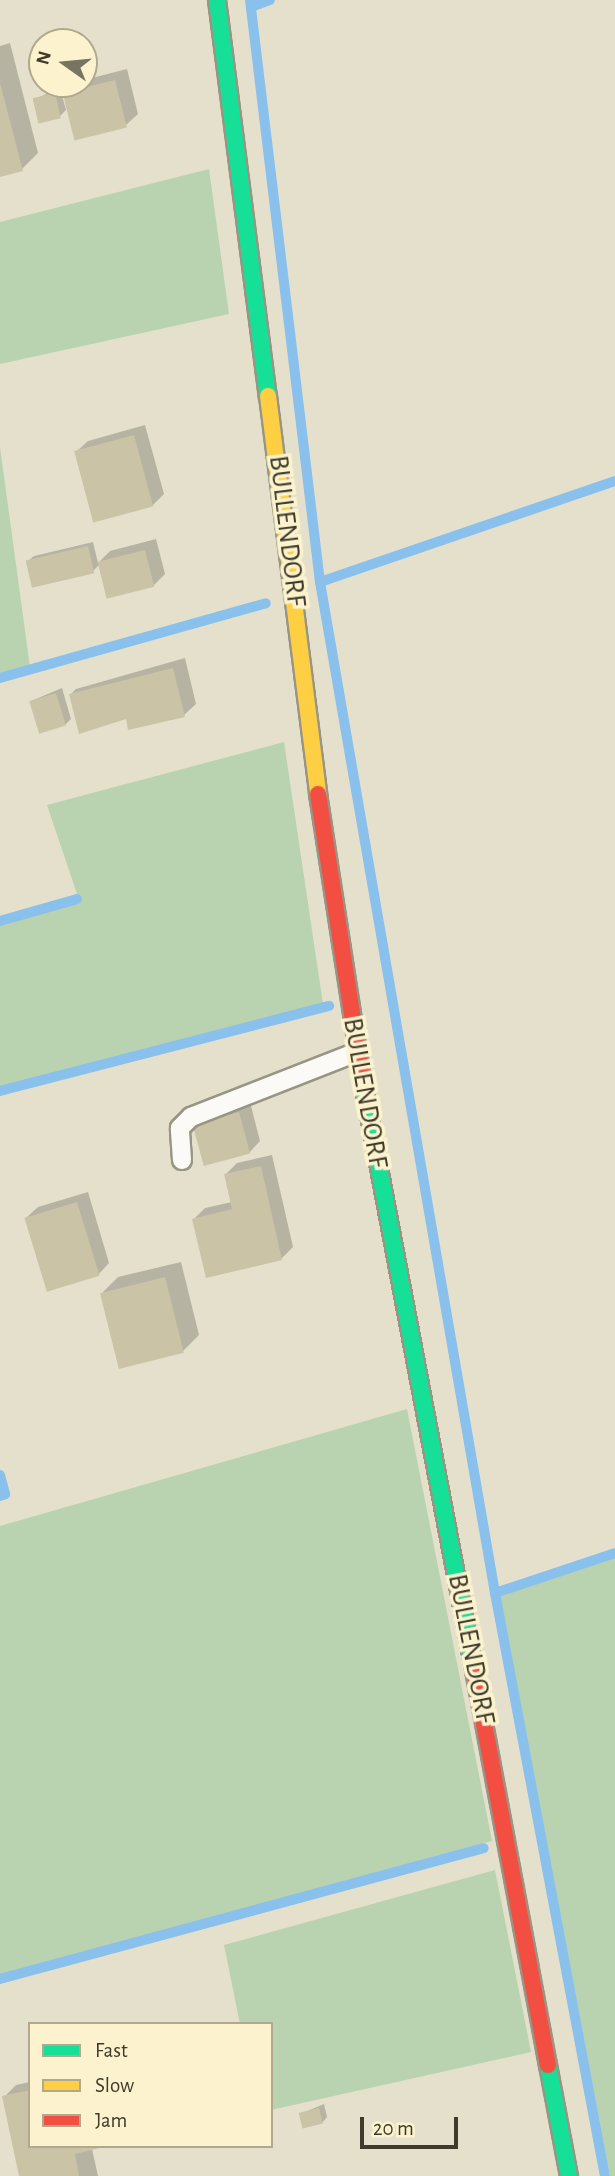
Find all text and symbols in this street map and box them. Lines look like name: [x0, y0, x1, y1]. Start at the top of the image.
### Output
north arrow: [28, 28, 98, 98]
text: N: [33, 49, 55, 67]
street label: BULLENDORF: [261, 453, 313, 609]
street label: BULLENDORF: [335, 1015, 395, 1171]
street label: BULLENDORF: [440, 1571, 502, 1727]
legend: [28, 2022, 273, 2148]
text: Fast: [95, 2040, 128, 2061]
text: Slow: [95, 2075, 134, 2096]
scale bar: [363, 2102, 461, 2146]
text: Jam: [95, 2110, 127, 2131]
text: 20 m: [373, 2118, 414, 2139]

